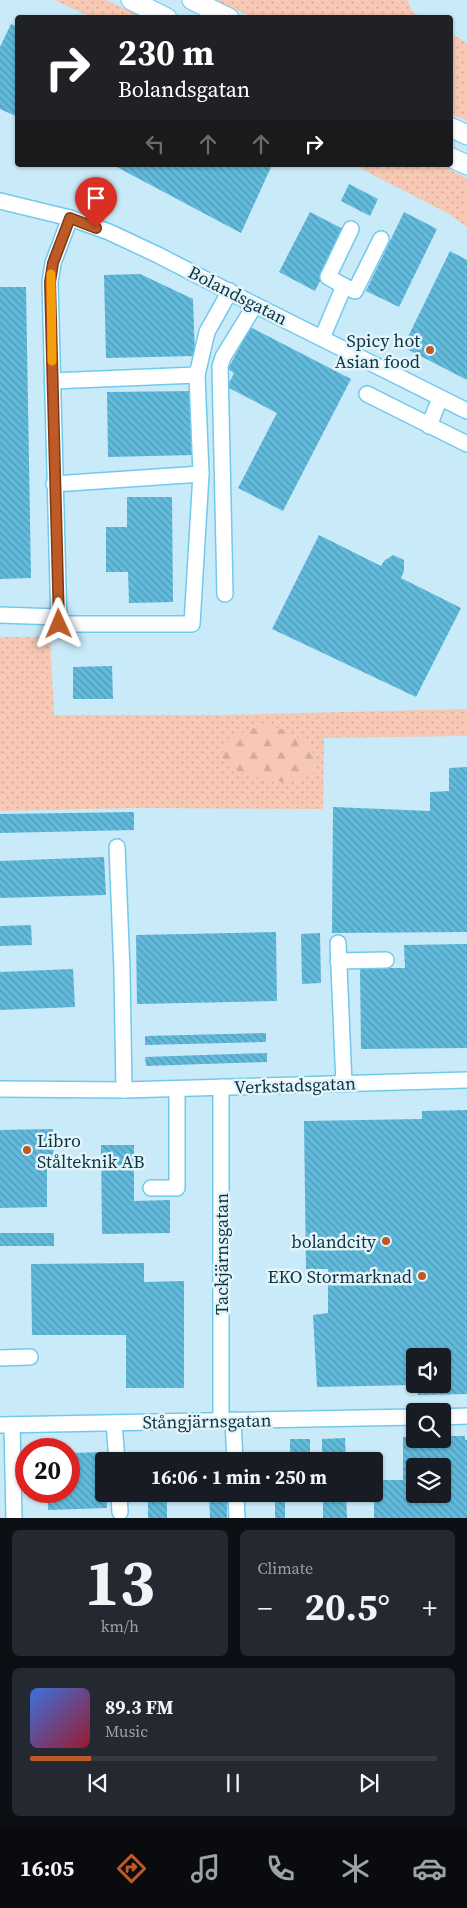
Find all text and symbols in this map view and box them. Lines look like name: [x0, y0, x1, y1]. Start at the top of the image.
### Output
text: 230 m: [118, 29, 214, 77]
icon: right: [35, 35, 100, 100]
text: Bolandsgatan: [118, 74, 250, 104]
icon: left: [141, 130, 169, 158]
icon: ahead: [194, 130, 222, 158]
icon: ahead: [247, 130, 275, 158]
icon: right: [300, 130, 328, 158]
pin: [75, 177, 117, 228]
icon: arrive: [82, 184, 110, 212]
street label: Bolandsgatan: [184, 259, 292, 331]
place label: Spicy hot Asian food: [335, 328, 420, 374]
marker: Spicy hot Asian food: [424, 344, 436, 356]
position arrow: [32, 597, 84, 649]
street label: Verkstadsgatan: [234, 1070, 356, 1100]
place label: Libro Stålteknik AB: [37, 1128, 145, 1174]
marker: Libro Stålteknik AB: [21, 1144, 33, 1156]
street label: Tackjärnsgatan: [209, 1193, 234, 1315]
place label: bolandcity: [291, 1229, 377, 1254]
marker: bolandcity: [380, 1235, 392, 1247]
place label: EKO Stormarknad: [268, 1264, 412, 1289]
marker: EKO Stormarknad: [416, 1270, 428, 1282]
map controls: [406, 1348, 451, 1503]
button: sound: [406, 1348, 451, 1393]
button: search: [406, 1403, 451, 1448]
street label: Stångjärnsgatan: [142, 1407, 272, 1435]
speed limit sign: 20: [15, 1438, 80, 1503]
button: layers: [406, 1458, 451, 1503]
text: 16:06 · 1 min · 250 m: [151, 1464, 327, 1490]
text: 13: [85, 1538, 155, 1627]
text: Climate: [258, 1557, 313, 1579]
text: 20.5°: [304, 1581, 390, 1633]
text: −: [258, 1589, 272, 1627]
text: +: [422, 1589, 437, 1627]
text: km/h: [101, 1615, 139, 1637]
text: 89.3 FM: [105, 1694, 174, 1720]
text: Music: [105, 1720, 148, 1742]
icon: previous: [84, 1769, 112, 1797]
icon: pause: [219, 1769, 247, 1797]
icon: next: [355, 1769, 383, 1797]
icon: directions: [114, 1851, 149, 1886]
icon: music: [188, 1851, 223, 1886]
icon: phone: [263, 1851, 298, 1886]
icon: climate: [338, 1851, 373, 1886]
icon: car: [412, 1851, 447, 1886]
text: 16:05: [20, 1853, 74, 1883]

